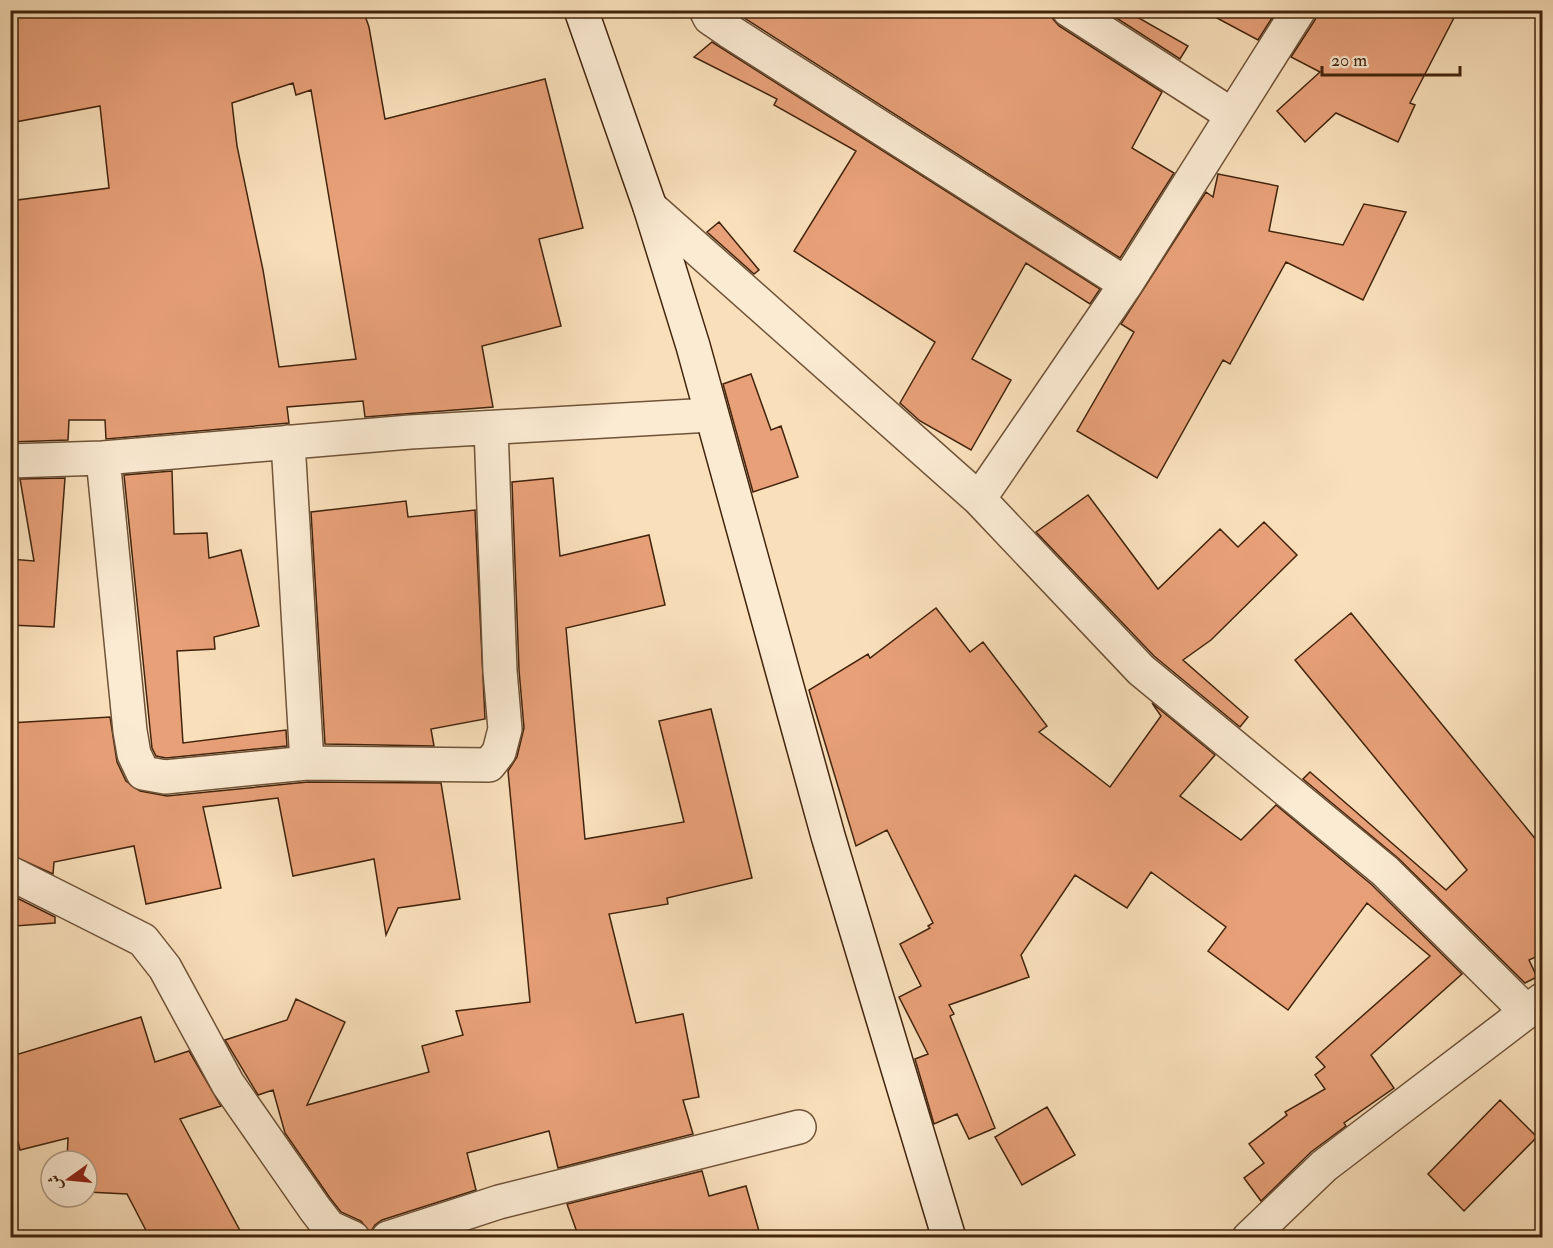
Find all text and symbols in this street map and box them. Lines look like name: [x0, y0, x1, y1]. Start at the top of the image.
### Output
scale bar: [1322, 39, 1460, 77]
text: 20 m: [1331, 49, 1367, 72]
north arrow: [39, 1149, 99, 1209]
text: ش: [44, 1172, 67, 1193]

